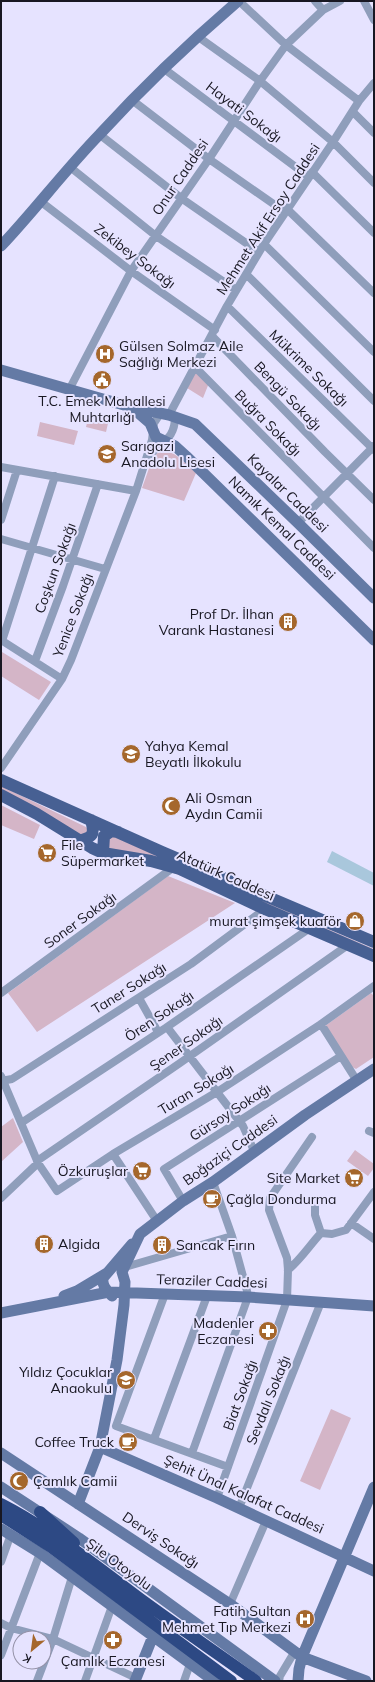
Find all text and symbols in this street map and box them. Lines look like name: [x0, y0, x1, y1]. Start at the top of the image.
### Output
street label: Hayati Sokağı: [202, 78, 286, 146]
street label: Onur Caddesi: [148, 135, 212, 219]
street label: Mehmet Akif Ersoy Caddesi: [212, 140, 324, 298]
street label: Zekibey Sokağı: [91, 220, 179, 292]
street label: Mükrime Sokağı: [266, 326, 352, 410]
place label: Gülsen Solmaz Aile Sağlığı Merkezi: [119, 337, 243, 371]
hospital icon: Gülsen Solmaz Aile Sağlığı Merkezi: [94, 343, 116, 365]
street label: Bengü Sokağı: [250, 358, 326, 434]
public building icon: T.C. Emek Mahallesi Muhtarlığı: [91, 369, 113, 391]
street label: Buğra Sokağı: [231, 386, 305, 460]
place label: T.C. Emek Mahallesi Muhtarlığı: [38, 392, 166, 426]
place label: Sarıgazi Anadolu Lisesi: [121, 437, 215, 471]
school or university icon: Sarıgazi Anadolu Lisesi: [96, 443, 118, 465]
street label: Kayalar Caddesi: [244, 450, 332, 536]
street label: Namık Kemal Caddesi: [225, 472, 339, 584]
street label: Coşkun Sokağı: [30, 520, 80, 616]
street label: Yenice Sokağı: [48, 570, 97, 661]
place label: Prof Dr. İlhan Varank Hastanesi: [159, 605, 274, 639]
building icon: Prof Dr. İlhan Varank Hastanesi: [277, 611, 299, 633]
place label: Yahya Kemal Beyatlı İlkokulu: [144, 737, 242, 771]
school or university icon: Yahya Kemal Beyatlı İlkokulu: [120, 743, 142, 765]
place label: Ali Osman Aydın Camii: [185, 789, 263, 823]
mosque icon: Ali Osman Aydın Camii: [160, 795, 182, 817]
place label: File Süpermarket: [61, 836, 144, 870]
supermarket icon: File Süpermarket: [36, 842, 58, 864]
street label: Atatürk Caddesi: [174, 845, 278, 905]
street label: Soner Sokağı: [40, 888, 120, 952]
shop icon: murat şimşek kuaför: [344, 910, 366, 932]
place label: murat şimşek kuaför: [209, 912, 342, 930]
street label: Taner Sokağı: [88, 958, 170, 1018]
street label: Ören Sokağı: [121, 986, 197, 1046]
street label: Şener Sokağı: [146, 1011, 226, 1075]
street label: Turan Sokağı: [155, 1059, 237, 1119]
street label: Gürsoy Sokağı: [186, 1079, 274, 1145]
street label: Boğaziçi Caddesi: [179, 1111, 281, 1189]
supermarket icon: Özkuruşlar: [131, 1160, 153, 1182]
place label: Özkuruşlar: [58, 1162, 129, 1180]
supermarket icon: Site Market: [343, 1167, 365, 1189]
place label: Site Market: [267, 1169, 340, 1187]
cafe icon: Çağla Dondurma: [201, 1188, 223, 1210]
place label: Çağla Dondurma: [226, 1190, 336, 1208]
building icon: Algida: [33, 1233, 55, 1255]
building icon: Sancak Fırın: [151, 1234, 173, 1256]
place label: Algida: [58, 1235, 100, 1253]
place label: Sancak Fırın: [176, 1236, 255, 1254]
street label: Teraziler Caddesi: [156, 1270, 268, 1292]
place label: Madenler Eczanesi: [193, 1314, 255, 1348]
pharmacy icon: Madenler Eczanesi: [257, 1320, 279, 1342]
street label: Sevdalı Sokağı: [242, 1353, 294, 1447]
street label: Biat Sokağı: [219, 1357, 261, 1433]
place label: Yıldız Çocuklar Anaokulu: [18, 1363, 113, 1397]
school or university icon: Yıldız Çocuklar Anaokulu: [115, 1369, 137, 1391]
cafe icon: Coffee Truck: [117, 1431, 139, 1453]
place label: Coffee Truck: [34, 1433, 115, 1451]
street label: Şehit Ünal Kalafat Caddesi: [161, 1451, 327, 1537]
mosque icon: Çamlık Camii: [8, 1470, 30, 1492]
place label: Çamlık Camii: [33, 1472, 117, 1490]
street label: Derviş Sokağı: [119, 1508, 203, 1572]
street label: Şile Otoyolu: [83, 1534, 155, 1594]
place label: Fatih Sultan Mehmet Tıp Merkezi: [162, 1602, 291, 1636]
hospital icon: Fatih Sultan Mehmet Tıp Merkezi: [294, 1608, 316, 1630]
pharmacy icon: Çamlık Eczanesi: [102, 1629, 124, 1651]
north arrow: [12, 1630, 52, 1670]
text: K: [20, 1651, 34, 1667]
place label: Çamlık Eczanesi: [61, 1652, 165, 1670]

